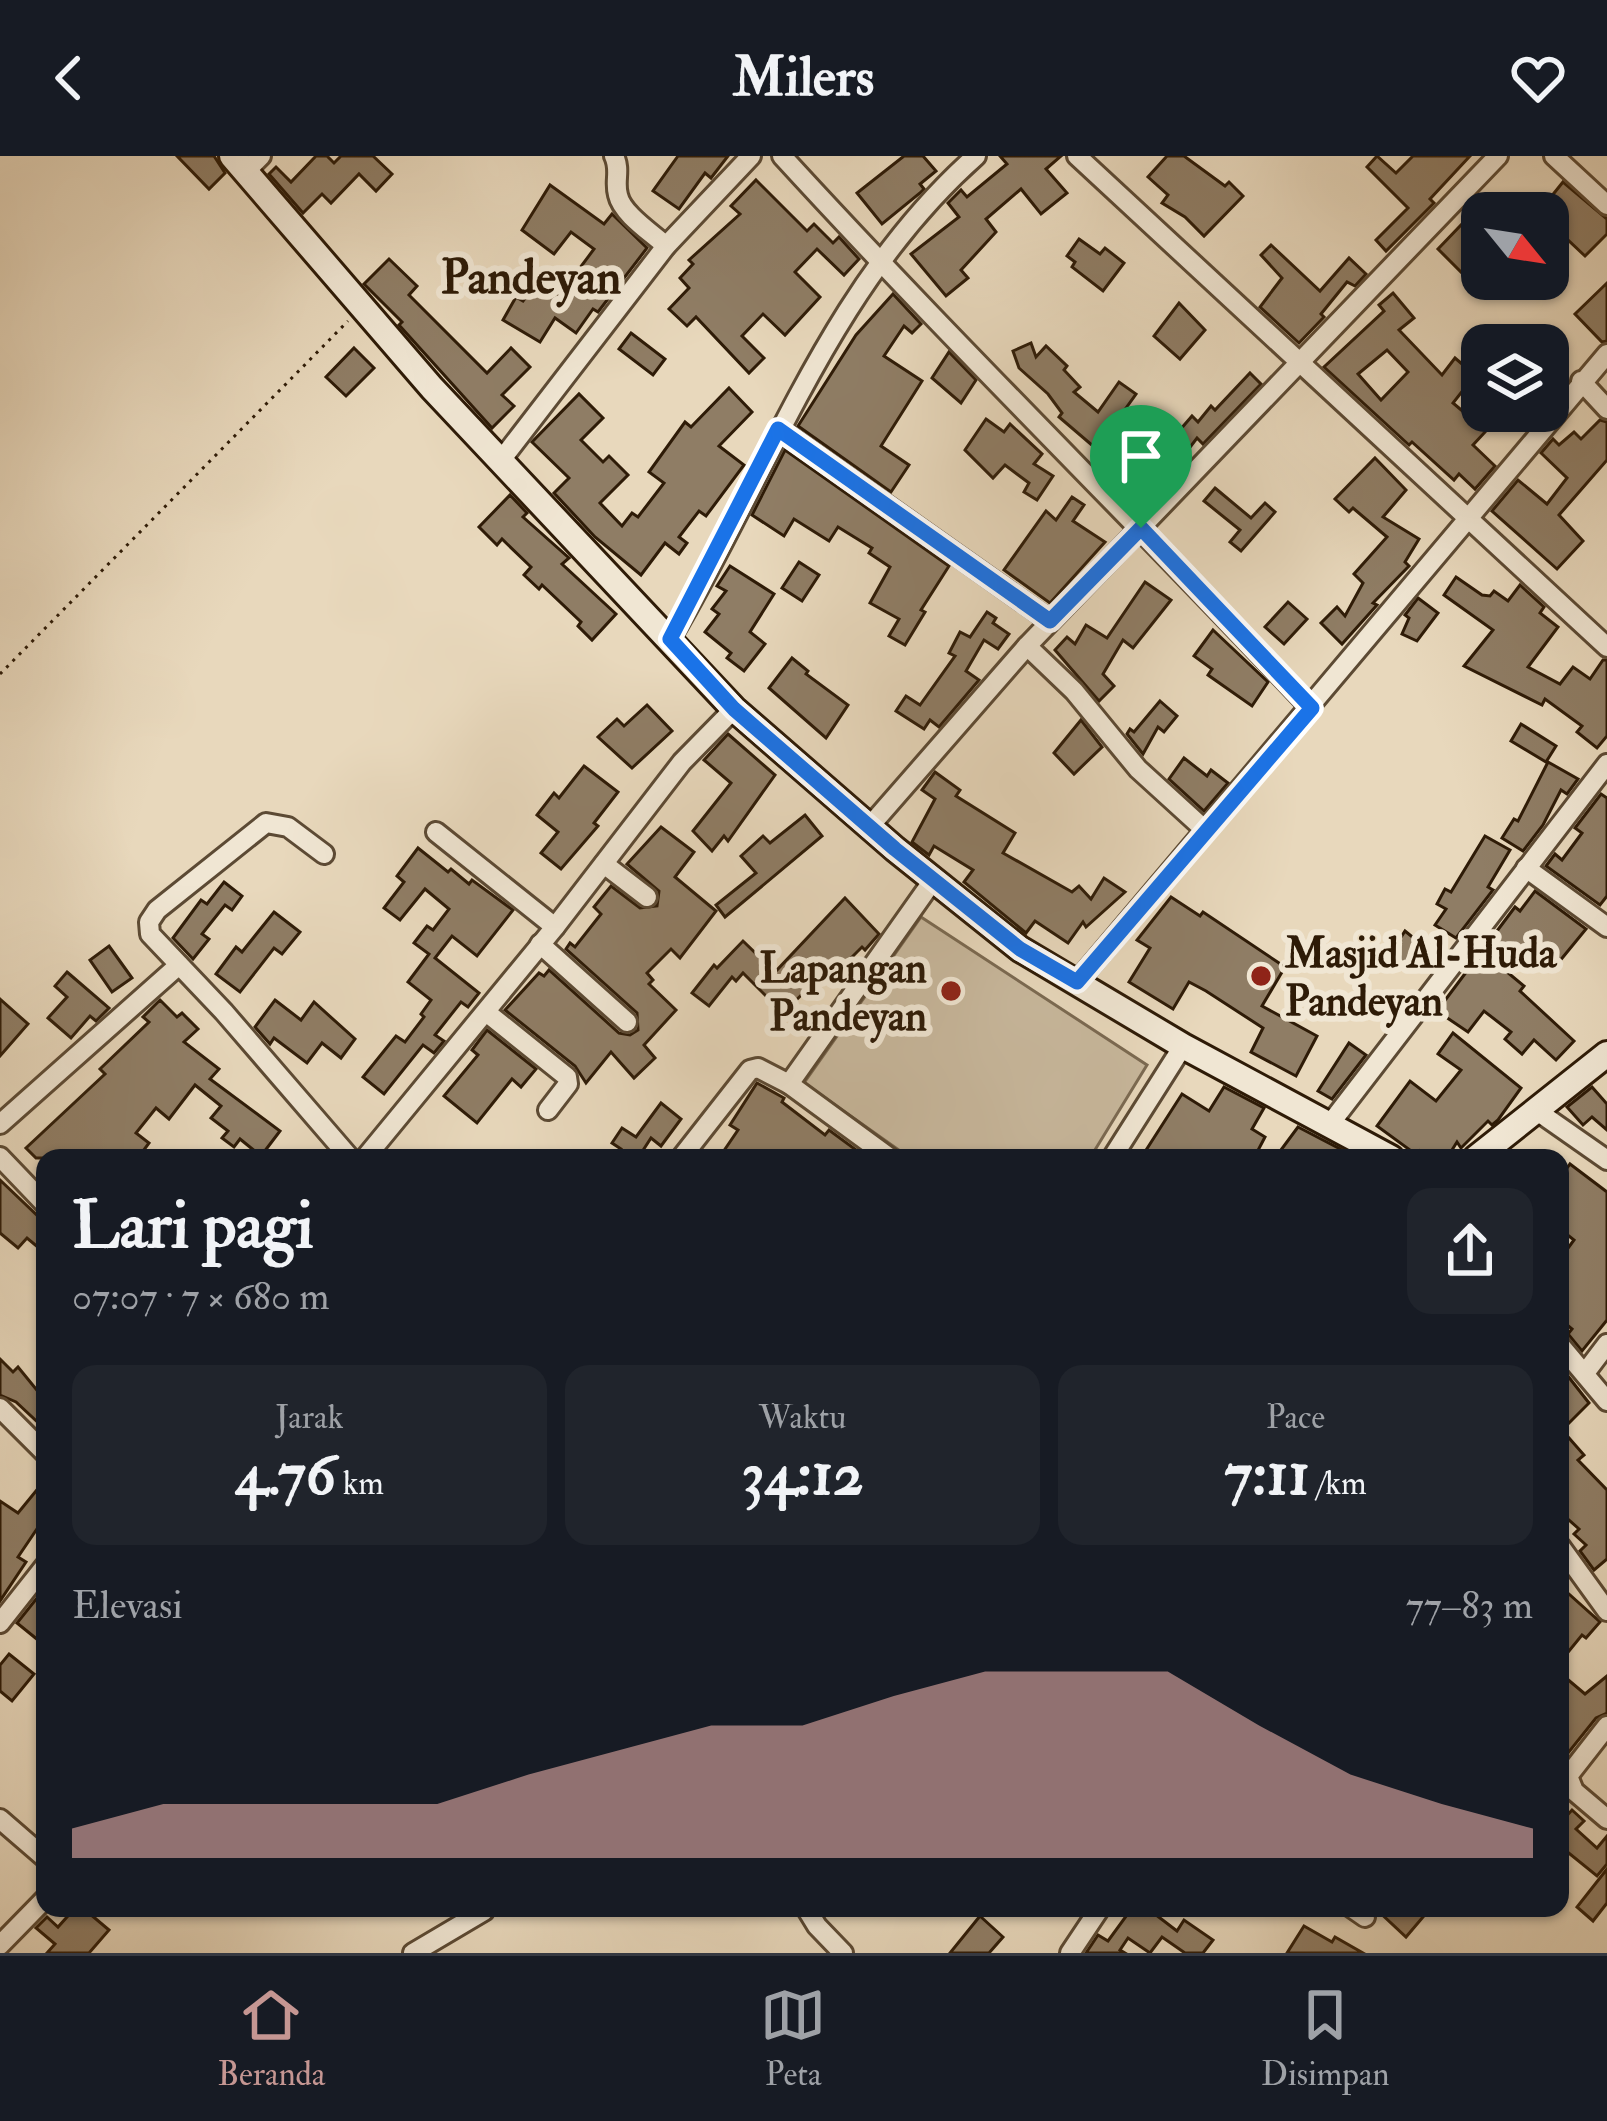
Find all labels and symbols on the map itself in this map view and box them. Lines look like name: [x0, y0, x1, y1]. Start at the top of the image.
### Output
north arrow: [1461, 192, 1569, 300]
district label: Pandeyan: [441, 248, 621, 308]
pin: [1090, 405, 1192, 528]
place label: Masjid Al-Huda Pandeyan: [1284, 928, 1558, 1029]
place label: Lapangan Pandeyan: [760, 943, 927, 1044]
marker: Masjid Al-Huda Pandeyan: [1248, 963, 1274, 989]
marker: Lapangan Pandeyan: [938, 978, 964, 1004]

